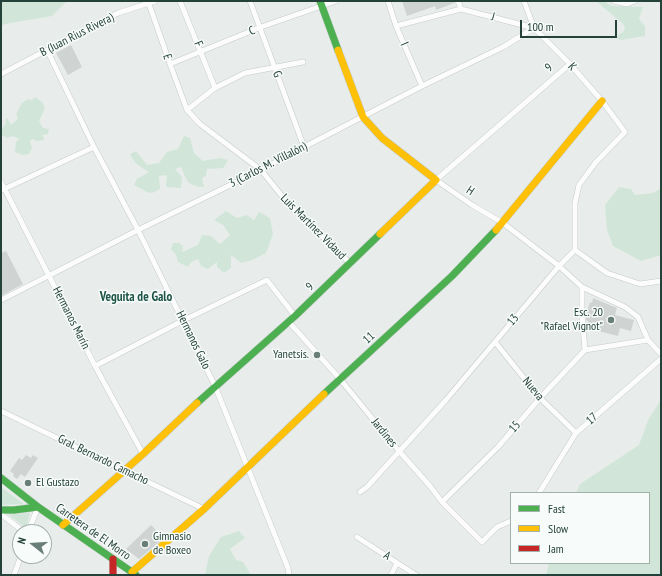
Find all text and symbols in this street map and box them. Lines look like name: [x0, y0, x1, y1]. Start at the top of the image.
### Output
street label: B (Juan Rius Rivera): [38, 10, 116, 60]
street label: J: [490, 10, 496, 24]
scale bar: [522, 12, 619, 38]
text: 100 m: [527, 19, 554, 34]
street label: C: [247, 23, 257, 39]
street label: F: [190, 39, 206, 49]
street label: I: [397, 40, 411, 48]
street label: E: [159, 52, 175, 62]
street label: K: [565, 60, 579, 74]
street label: 9: [542, 61, 556, 75]
street label: G: [269, 69, 285, 79]
street label: 3 (Carlos M. Villalón): [227, 139, 309, 191]
street label: H: [463, 183, 477, 199]
street label: Luis Martínez Vidaud: [277, 191, 349, 263]
street label: 9: [303, 280, 317, 294]
street label: Hermanos Marín: [49, 284, 93, 352]
district label: Veguita de Galo: [100, 289, 172, 305]
place label: Esc. 20 "Rafael Vignot": [540, 306, 603, 334]
street label: Hermanos Galo: [173, 309, 213, 371]
street label: 13: [504, 311, 522, 329]
marker: Esc. 20 "Rafael Vignot": [606, 315, 616, 325]
street label: 11: [360, 329, 378, 347]
place label: Yanetsis.: [273, 348, 309, 362]
marker: Yanetsis.: [312, 350, 322, 360]
street label: Nueva: [519, 374, 547, 404]
street label: 17: [583, 410, 601, 428]
street label: Jardines: [368, 416, 400, 450]
street label: 15: [506, 418, 524, 436]
street label: Gral. Bernardo Camacho: [55, 432, 151, 488]
place label: El Gustazo: [36, 476, 79, 490]
marker: El Gustazo: [23, 478, 33, 488]
legend: [510, 492, 650, 564]
street label: Carretera de El Morro: [53, 501, 133, 563]
text: Fast: [548, 501, 565, 516]
text: Slow: [548, 521, 568, 536]
north arrow: [12, 524, 52, 564]
place label: Gimnasio de Boxeo: [153, 530, 191, 558]
text: N: [14, 536, 29, 546]
marker: Gimnasio de Boxeo: [140, 539, 150, 549]
text: Jam: [548, 541, 564, 556]
street label: A: [381, 548, 393, 564]

